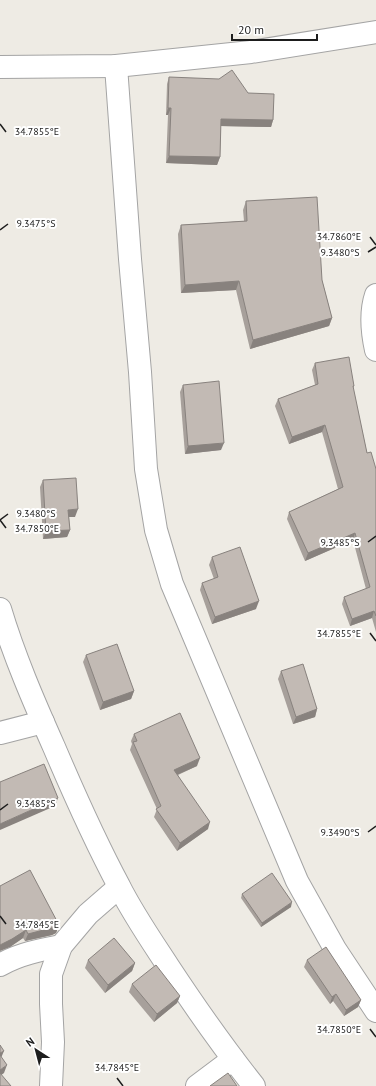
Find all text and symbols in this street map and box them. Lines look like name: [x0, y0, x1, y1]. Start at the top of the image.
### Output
scale bar: [232, 16, 317, 42]
text: 20 m: [238, 22, 264, 37]
text: 34.7855°E: [15, 125, 59, 138]
text: 9.3475°S: [17, 217, 55, 230]
text: 34.7860°E: [317, 230, 361, 243]
text: 9.3480°S: [321, 246, 359, 259]
text: 9.3480°S: [17, 507, 55, 520]
text: 34.7850°E: [15, 522, 59, 535]
text: 9.3485°S: [321, 536, 359, 549]
text: 34.7855°E: [317, 627, 361, 640]
text: 9.3485°S: [17, 797, 55, 810]
text: 9.3490°S: [321, 826, 359, 839]
text: 34.7845°E: [15, 918, 59, 931]
text: 34.7850°E: [317, 1023, 361, 1036]
north arrow: [16, 1030, 56, 1070]
text: N: [23, 1034, 37, 1050]
text: 34.7845°E: [95, 1061, 139, 1074]

